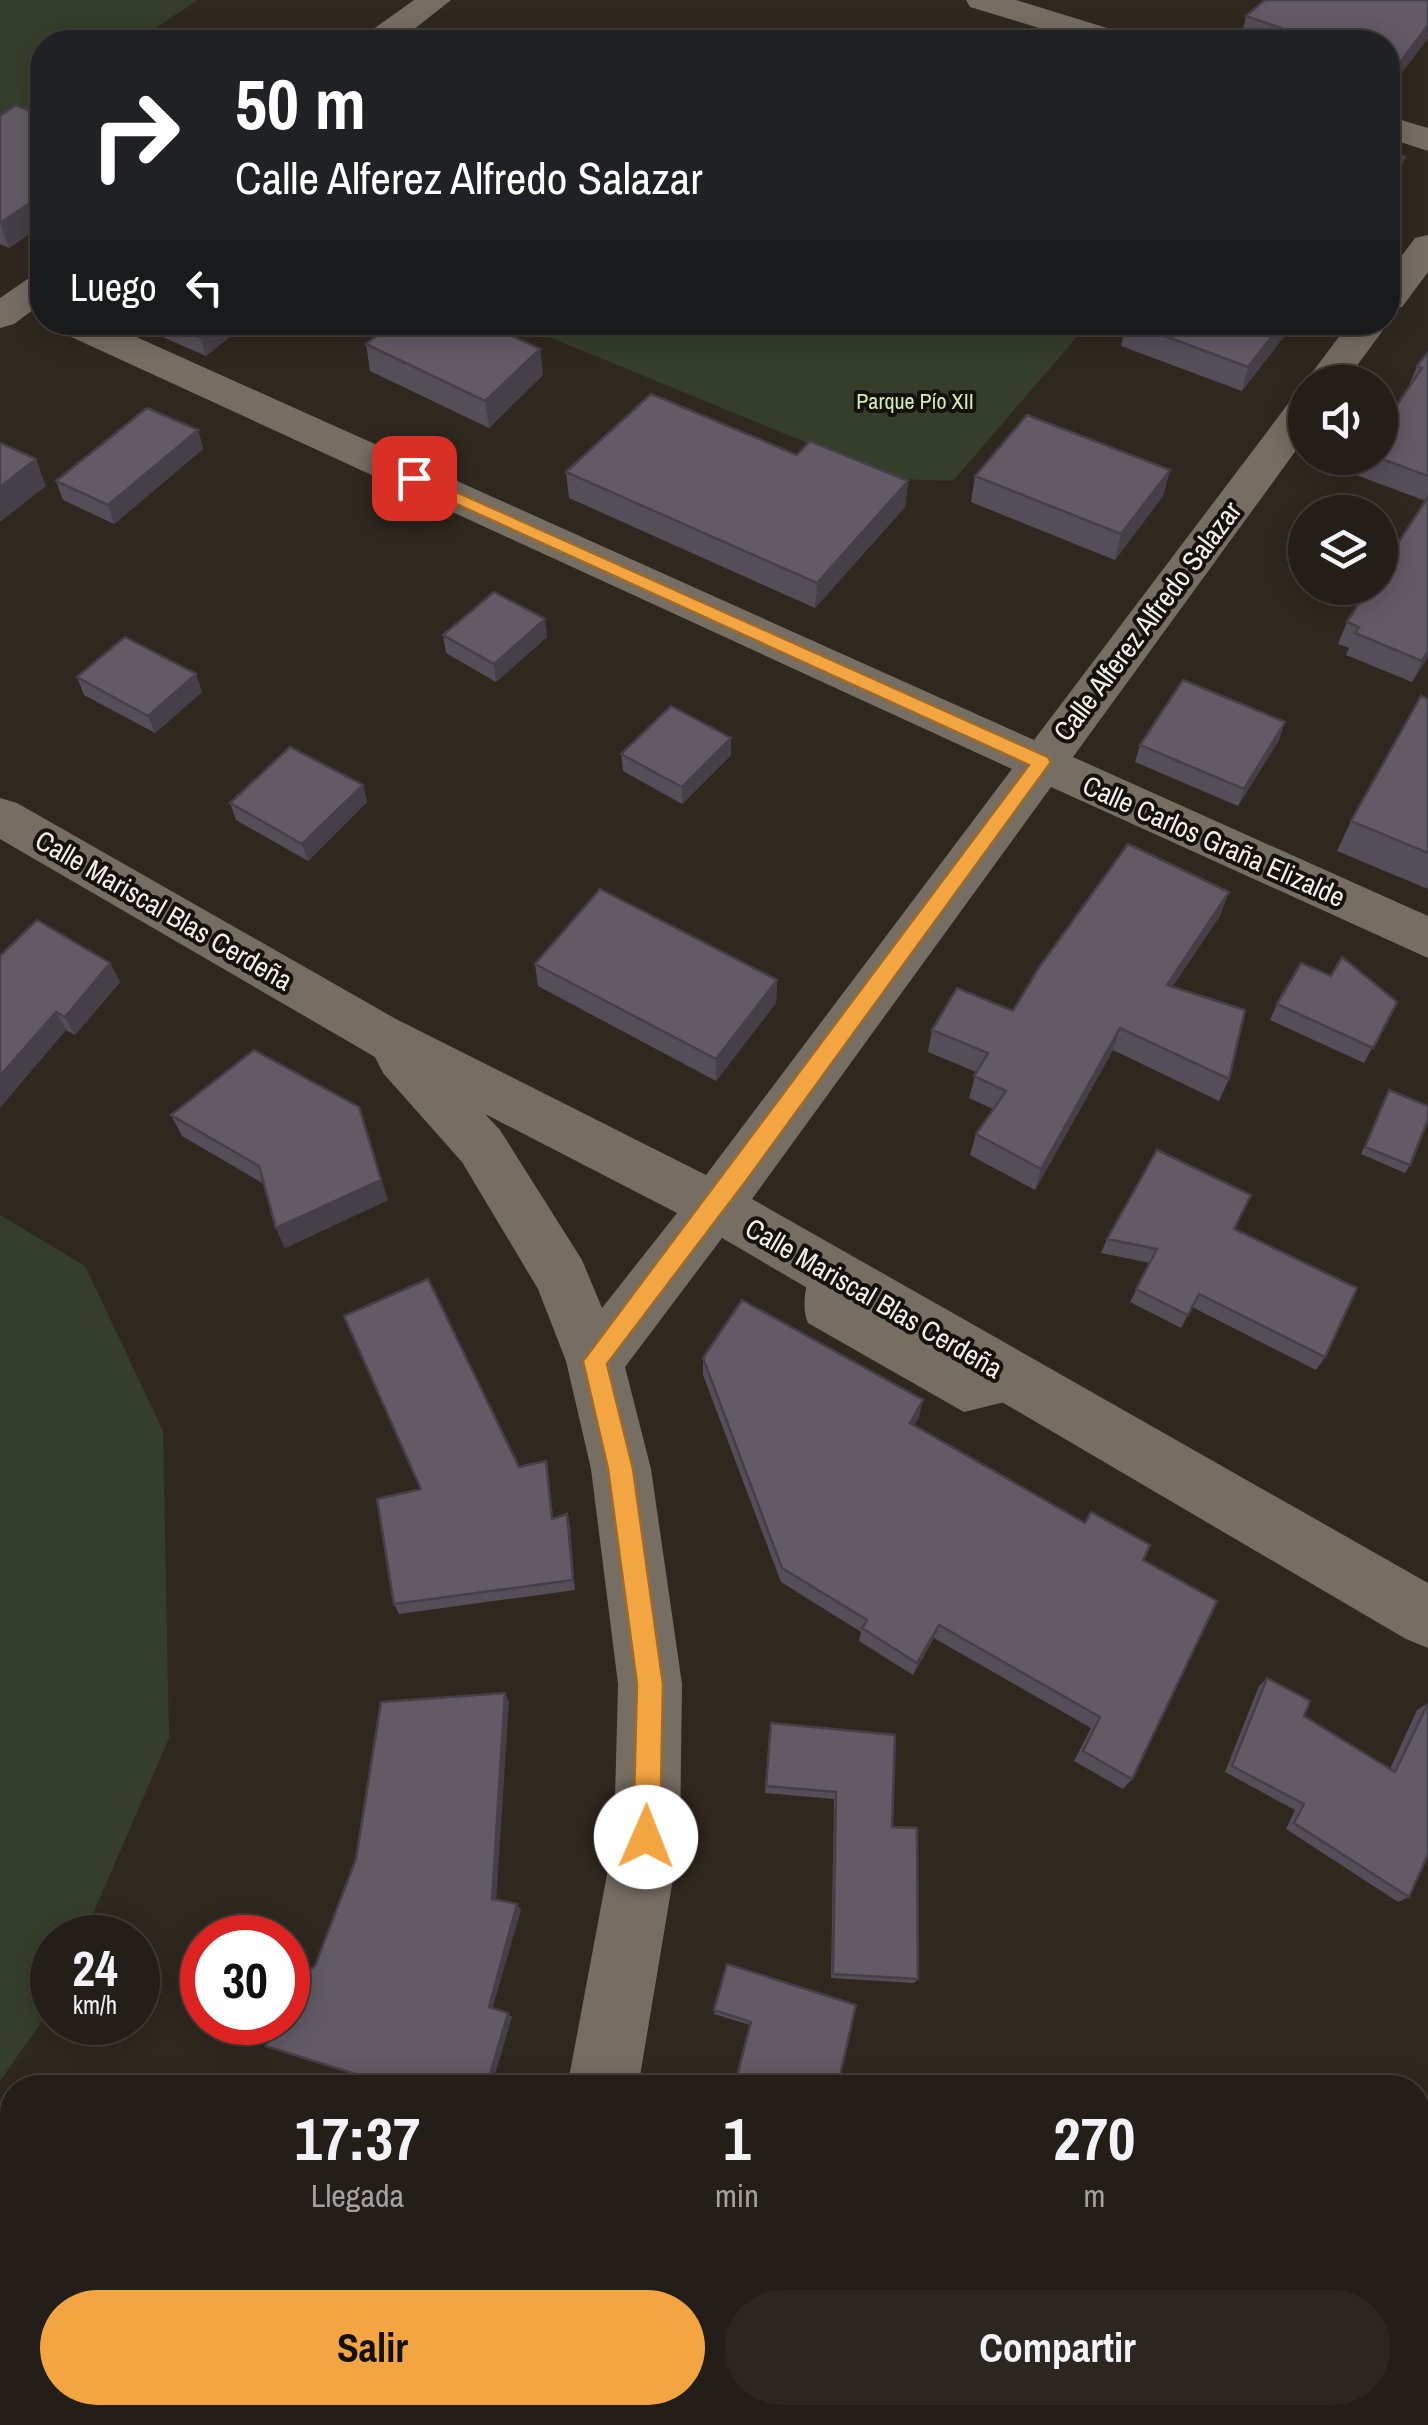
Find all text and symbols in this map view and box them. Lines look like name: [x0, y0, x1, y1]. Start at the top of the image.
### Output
text: 50 m: [235, 57, 366, 151]
icon: right: [70, 70, 200, 200]
text: Calle Alferez Alfredo Salazar: [235, 147, 703, 208]
icon: left: [177, 260, 232, 315]
text: Luego: [70, 262, 157, 313]
map controls: [1288, 365, 1398, 605]
button: sound: [1288, 365, 1398, 475]
park label: Parque Pío XII: [856, 386, 974, 416]
pin: [372, 436, 457, 521]
icon: arrive: [387, 451, 442, 506]
street label: Calle Alferez Alfredo Salazar: [1044, 493, 1250, 749]
button: layers: [1288, 495, 1398, 605]
street label: Calle Carlos Graña Elizalde: [1077, 766, 1351, 916]
street label: Calle Mariscal Blas Cerdeña: [29, 821, 300, 999]
street label: Calle Mariscal Blas Cerdeña: [739, 1209, 1010, 1387]
position arrow: [594, 1785, 698, 1889]
speed limit sign: 30: [180, 1915, 310, 2045]
text: 24: [72, 1934, 118, 2002]
text: km/h: [73, 1988, 117, 2022]
text: 17:37: [295, 2098, 420, 2179]
text: 1: [723, 2098, 751, 2179]
text: 270: [1053, 2098, 1135, 2179]
text: Llegada: [311, 2174, 404, 2217]
text: min: [715, 2174, 759, 2217]
text: m: [1083, 2174, 1105, 2217]
button: Salir: [40, 2290, 705, 2405]
button: Compartir: [725, 2290, 1390, 2405]

